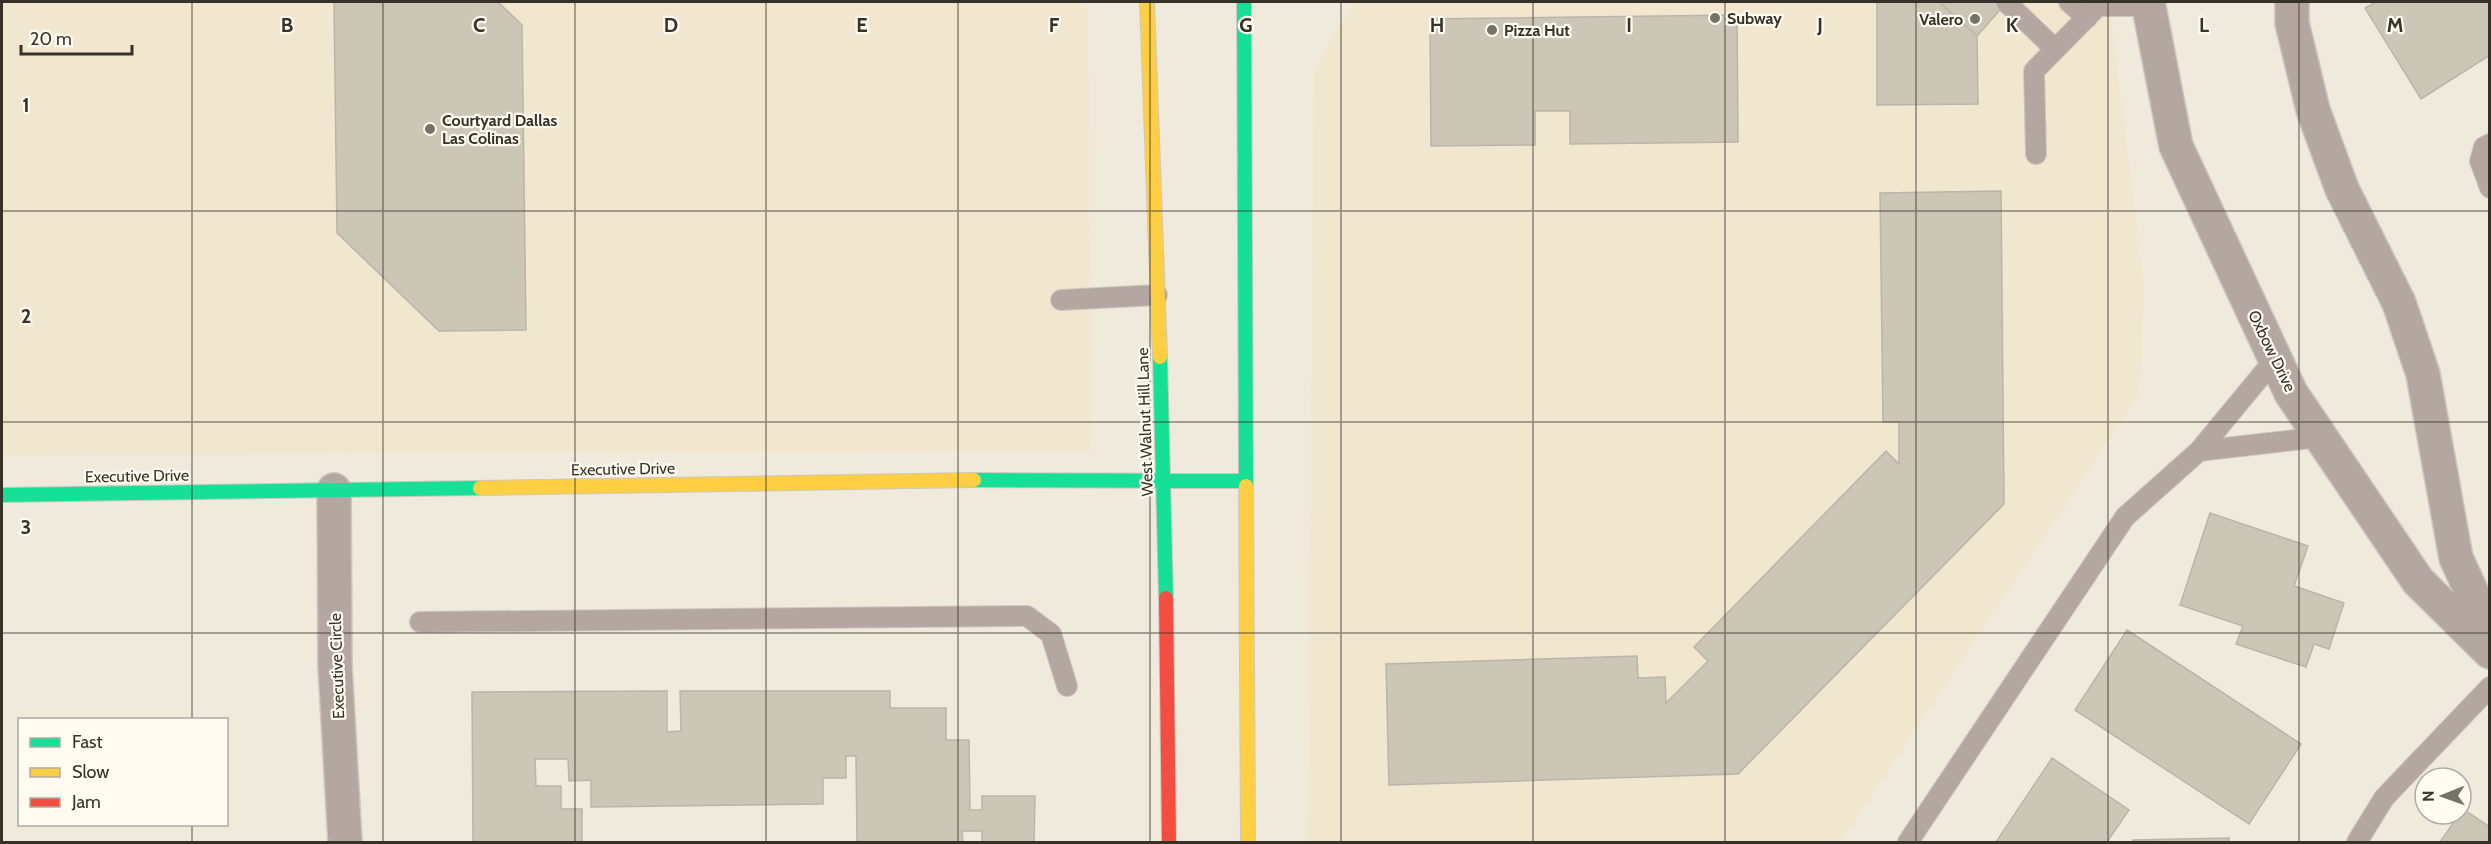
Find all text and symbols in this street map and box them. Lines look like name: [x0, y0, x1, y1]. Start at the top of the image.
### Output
place label: Subway: [1727, 9, 1782, 28]
place label: Valero: [1919, 10, 1963, 29]
marker: Subway: [1708, 11, 1722, 25]
marker: Valero: [1968, 12, 1982, 26]
text: B: [281, 13, 293, 37]
text: C: [473, 13, 485, 37]
text: D: [664, 13, 678, 37]
text: E: [856, 13, 868, 37]
text: F: [1049, 13, 1060, 37]
text: G: [1239, 13, 1253, 37]
text: H: [1430, 13, 1444, 37]
text: I: [1626, 13, 1632, 37]
text: J: [1816, 13, 1823, 37]
text: K: [2006, 13, 2019, 37]
text: L: [2199, 13, 2209, 37]
text: M: [2387, 13, 2403, 37]
scale bar: [21, 18, 132, 56]
place label: Pizza Hut: [1504, 21, 1570, 40]
marker: Pizza Hut: [1485, 23, 1499, 37]
text: 20 m: [30, 28, 72, 50]
text: 1: [22, 93, 30, 117]
place label: Courtyard Dallas Las Colinas: [442, 111, 557, 148]
marker: Courtyard Dallas Las Colinas: [423, 122, 437, 136]
text: 2: [21, 304, 31, 328]
street label: Oxbow Drive: [2244, 307, 2300, 395]
street label: West Walnut Hill Lane: [1133, 347, 1157, 497]
street label: Executive Drive: [571, 459, 675, 479]
street label: Executive Drive: [85, 466, 189, 486]
text: 3: [21, 515, 31, 539]
street label: Executive Circle: [326, 613, 348, 719]
legend: [18, 718, 228, 826]
text: Fast: [72, 731, 103, 753]
text: Slow: [72, 761, 109, 783]
north arrow: [2413, 766, 2473, 826]
text: N: [2419, 790, 2438, 802]
text: Jam: [71, 791, 101, 813]

